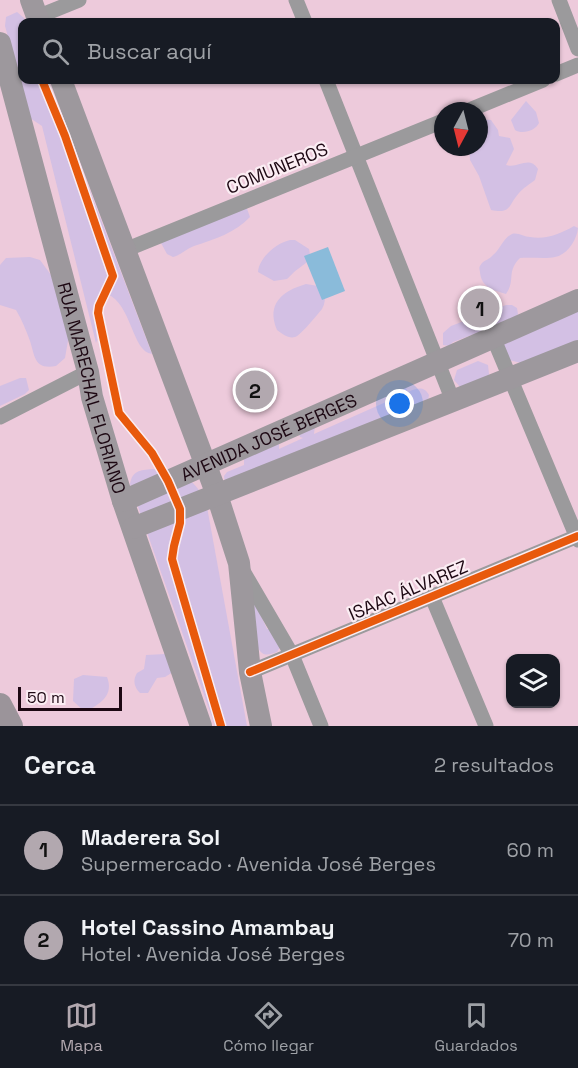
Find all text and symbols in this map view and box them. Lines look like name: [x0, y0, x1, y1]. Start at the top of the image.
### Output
search box: [18, 18, 560, 84]
icon: search: [39, 35, 72, 68]
text: Buscar aquí: [87, 37, 212, 65]
north arrow: [434, 102, 488, 156]
street label: COMUNEROS: [223, 137, 331, 199]
street label: RUA MARECHAL FLORIANO: [53, 279, 132, 496]
pin: 1: [460, 286, 500, 330]
pin: 2: [236, 368, 274, 412]
street label: AVENIDA JOSÉ BERGES: [177, 388, 360, 486]
your location: [385, 389, 414, 418]
street label: ISAAC ÁLVAREZ: [345, 555, 471, 625]
map controls: [506, 654, 560, 708]
button: layers: [506, 654, 560, 708]
scale bar: [18, 684, 122, 712]
text: 50 m: [27, 687, 65, 708]
text: Cerca: [24, 748, 96, 782]
text: 2 resultados: [434, 752, 554, 778]
text: Maderera Sol: [81, 823, 220, 851]
text: 1: [39, 837, 48, 863]
text: 60 m: [507, 837, 554, 863]
text: Supermercado · Avenida José Berges: [81, 851, 436, 877]
text: Hotel Cassino Amambay: [81, 913, 335, 941]
text: 2: [38, 927, 49, 953]
text: 70 m: [508, 927, 554, 953]
text: Hotel · Avenida José Berges: [81, 941, 345, 967]
tab: Mapa: [60, 999, 103, 1056]
tab: Cómo llegar: [223, 999, 314, 1056]
tab: Guardados: [435, 999, 518, 1056]

